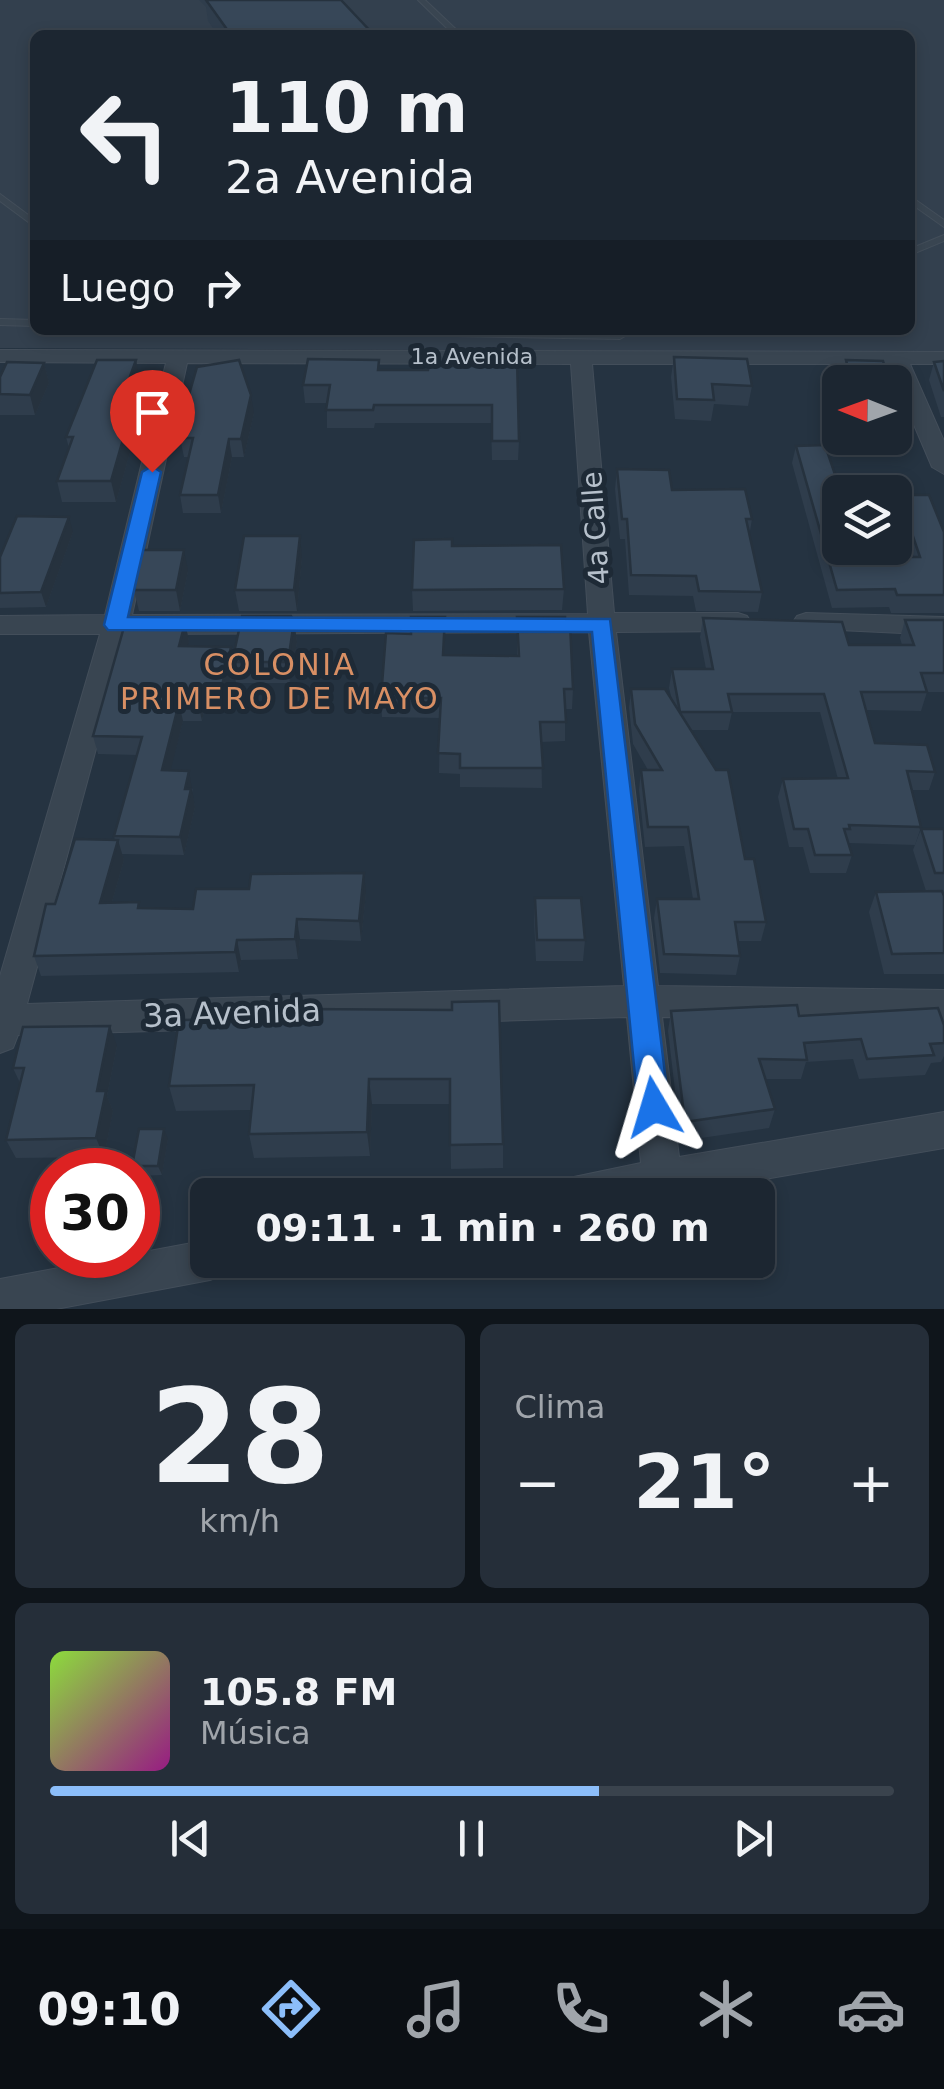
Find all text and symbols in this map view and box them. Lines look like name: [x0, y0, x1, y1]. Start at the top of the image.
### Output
text: 110 m: [225, 67, 468, 149]
icon: left: [60, 70, 190, 200]
text: 2a Avenida: [225, 151, 475, 204]
icon: right: [195, 260, 250, 315]
text: Luego: [60, 266, 175, 310]
street label: 1a Avenida: [411, 344, 533, 369]
north arrow: [822, 365, 912, 455]
map controls: [822, 365, 912, 565]
pin: [110, 370, 195, 473]
icon: arrive: [125, 385, 180, 440]
street label: 4a Calle: [575, 470, 616, 586]
button: layers: [822, 475, 912, 565]
district label: COLONIA PRIMERO DE MAYO: [120, 647, 440, 716]
street label: 3a Avenida: [142, 991, 322, 1035]
position arrow: [602, 1055, 706, 1159]
speed limit sign: 30: [30, 1148, 160, 1278]
text: 09:11 · 1 min · 260 m: [255, 1206, 710, 1250]
text: 28: [149, 1361, 330, 1513]
text: Clima: [515, 1388, 605, 1426]
text: 21°: [633, 1438, 775, 1526]
text: −: [515, 1451, 561, 1515]
text: +: [848, 1451, 894, 1515]
text: km/h: [199, 1502, 280, 1540]
text: 105.8 FM: [200, 1670, 397, 1714]
text: Música: [200, 1714, 311, 1752]
icon: previous: [163, 1811, 218, 1866]
icon: pause: [444, 1811, 499, 1866]
icon: next: [726, 1811, 781, 1866]
icon: directions: [256, 1974, 326, 2044]
icon: music: [401, 1974, 471, 2044]
icon: phone: [546, 1974, 616, 2044]
icon: climate: [691, 1974, 761, 2044]
icon: car: [836, 1974, 906, 2044]
text: 09:10: [38, 1983, 181, 2036]

